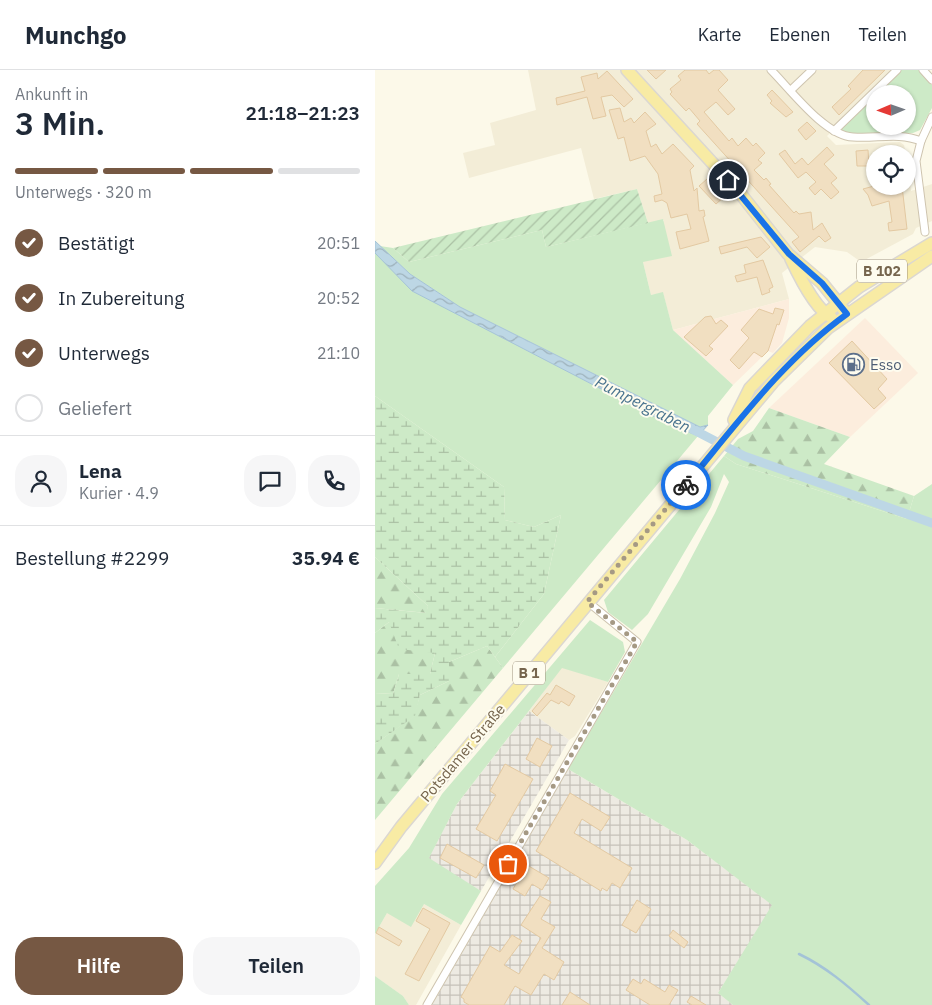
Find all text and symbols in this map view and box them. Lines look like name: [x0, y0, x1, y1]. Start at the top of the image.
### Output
text: Munchgo: [25, 19, 127, 51]
text: Karte: [698, 23, 741, 46]
text: Ebenen: [769, 23, 830, 46]
text: Teilen: [858, 23, 907, 46]
text: Ankunft in: [15, 84, 88, 104]
north arrow: [866, 85, 916, 135]
map controls: [866, 85, 916, 195]
text: 21:18–21:23: [246, 101, 360, 125]
text: 3 Min.: [15, 102, 105, 144]
button: locate: [866, 145, 916, 195]
pin: [707, 159, 749, 201]
icon: home: [714, 166, 742, 194]
text: Unterwegs · 320 m: [15, 182, 152, 202]
icon: check: [15, 229, 43, 257]
text: Bestätigt: [58, 231, 135, 255]
text: 20:51: [317, 233, 360, 253]
road number: B 102: [857, 260, 907, 282]
icon: check: [15, 284, 43, 312]
text: In Zubereitung: [58, 286, 184, 310]
text: 20:52: [317, 288, 360, 308]
icon: check: [15, 339, 43, 367]
text: Unterwegs: [58, 341, 150, 365]
text: 21:10: [317, 343, 360, 363]
fuel station icon: Esso: [842, 353, 866, 377]
place label: Esso: [870, 355, 902, 374]
water label: Pumpergraben: [592, 371, 694, 437]
text: Geliefert: [58, 396, 132, 420]
button: person: [15, 455, 67, 507]
button: chat: [244, 455, 296, 507]
button: phone: [308, 455, 360, 507]
text: Lena: [79, 459, 122, 483]
courier: [661, 460, 711, 510]
icon: bike: [672, 471, 700, 499]
text: Kurier · 4.9: [79, 483, 159, 503]
text: Bestellung #2299: [15, 546, 169, 570]
text: 35.94 €: [292, 546, 360, 570]
road number: B 1: [513, 662, 545, 684]
street label: Potsdamer Straße: [416, 700, 509, 806]
pin: [487, 843, 529, 885]
icon: bag: [494, 850, 522, 878]
button: Hilfe: [15, 937, 183, 995]
button: Teilen: [193, 937, 360, 995]

